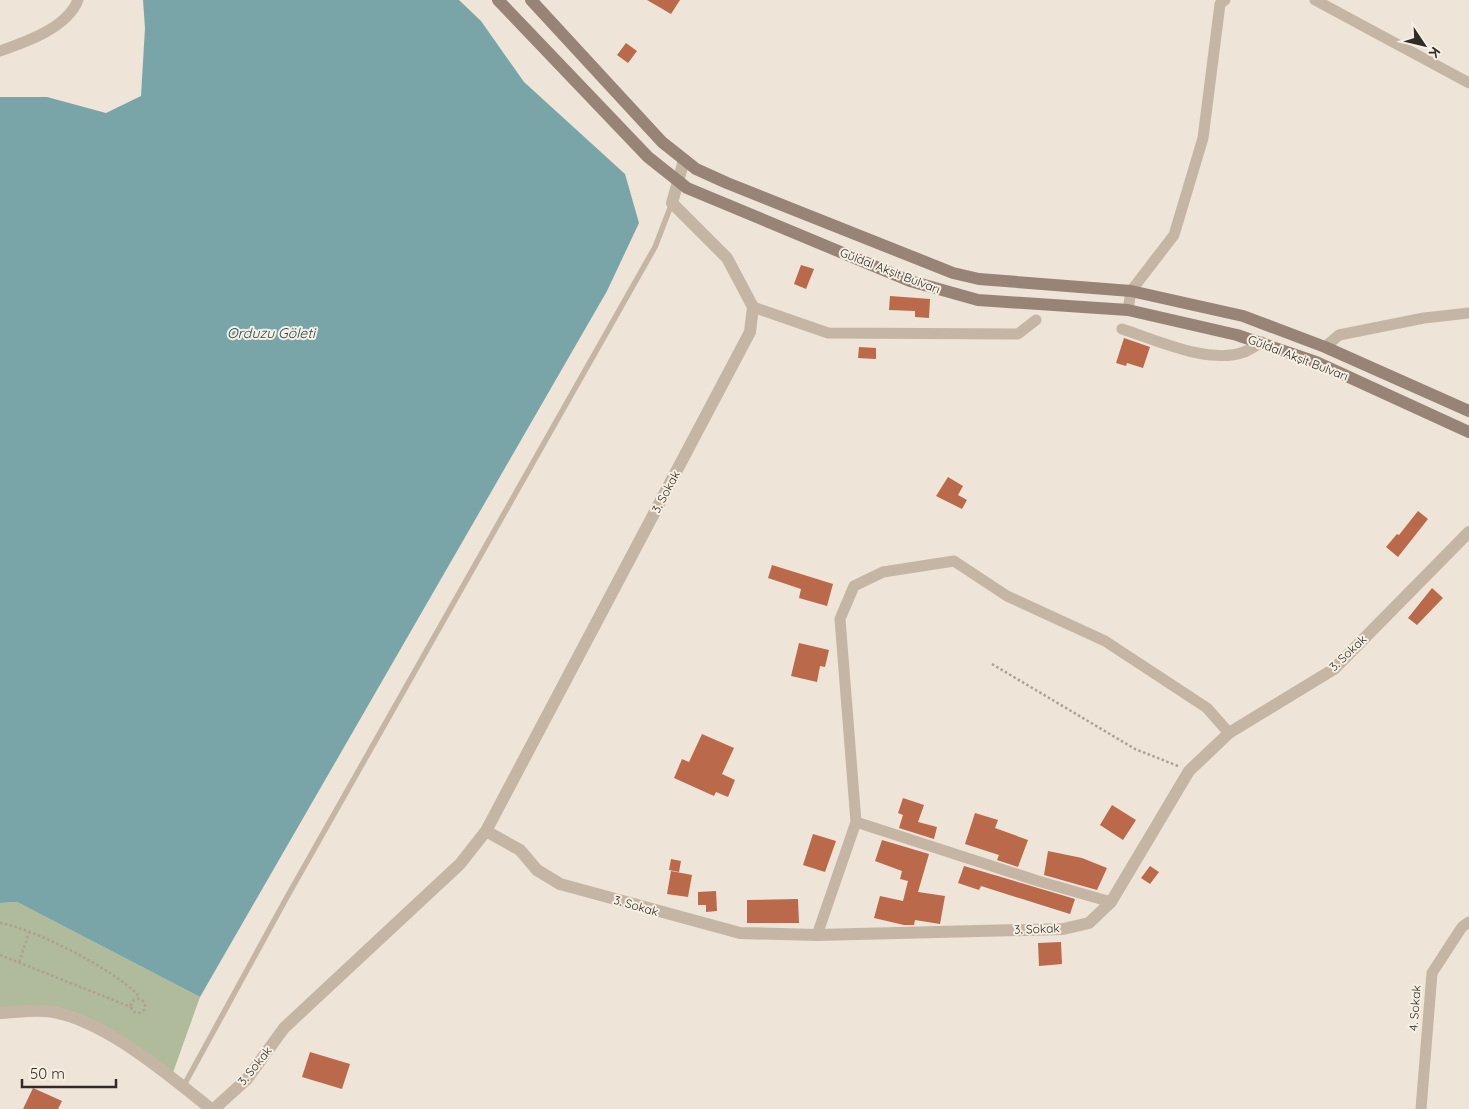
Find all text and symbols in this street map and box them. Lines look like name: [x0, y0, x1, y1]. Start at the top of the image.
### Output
north arrow: [1399, 20, 1449, 70]
text: K: [1425, 44, 1445, 61]
street label: Güldal Akşit Bulvarı: [838, 245, 942, 297]
water label: Orduzu Göleti: [227, 324, 317, 342]
street label: Güldal Akşit Bulvarı: [1246, 332, 1350, 384]
street label: 3. Sokak: [648, 468, 683, 516]
street label: 3. Sokak: [1326, 631, 1369, 674]
street label: 3. Sokak: [612, 892, 660, 919]
street label: 3. Sokak: [1014, 920, 1060, 937]
street label: 4. Sokak: [1405, 985, 1424, 1031]
street label: 3. Sokak: [234, 1043, 275, 1088]
scale bar: [22, 1056, 116, 1088]
text: 50 m: [30, 1064, 65, 1083]

